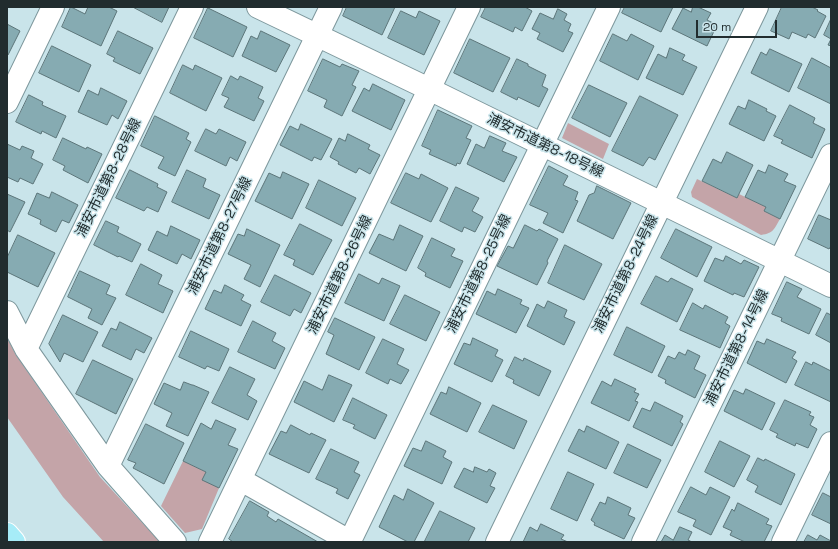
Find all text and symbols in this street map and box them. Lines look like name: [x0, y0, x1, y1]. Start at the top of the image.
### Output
scale bar: [698, 12, 779, 38]
text: 20 m: [703, 19, 731, 35]
street label: 浦安市道第8-18号線: [484, 110, 606, 182]
street label: 浦安市道第8-28号線: [73, 116, 145, 240]
street label: 浦安市道第8-27号線: [184, 174, 256, 298]
street label: 浦安市道第8-25号線: [443, 212, 515, 336]
street label: 浦安市道第8-24号線: [590, 212, 662, 336]
street label: 浦安市道第8-26号線: [304, 213, 376, 337]
street label: 浦安市道第8-14号線: [701, 287, 773, 409]

